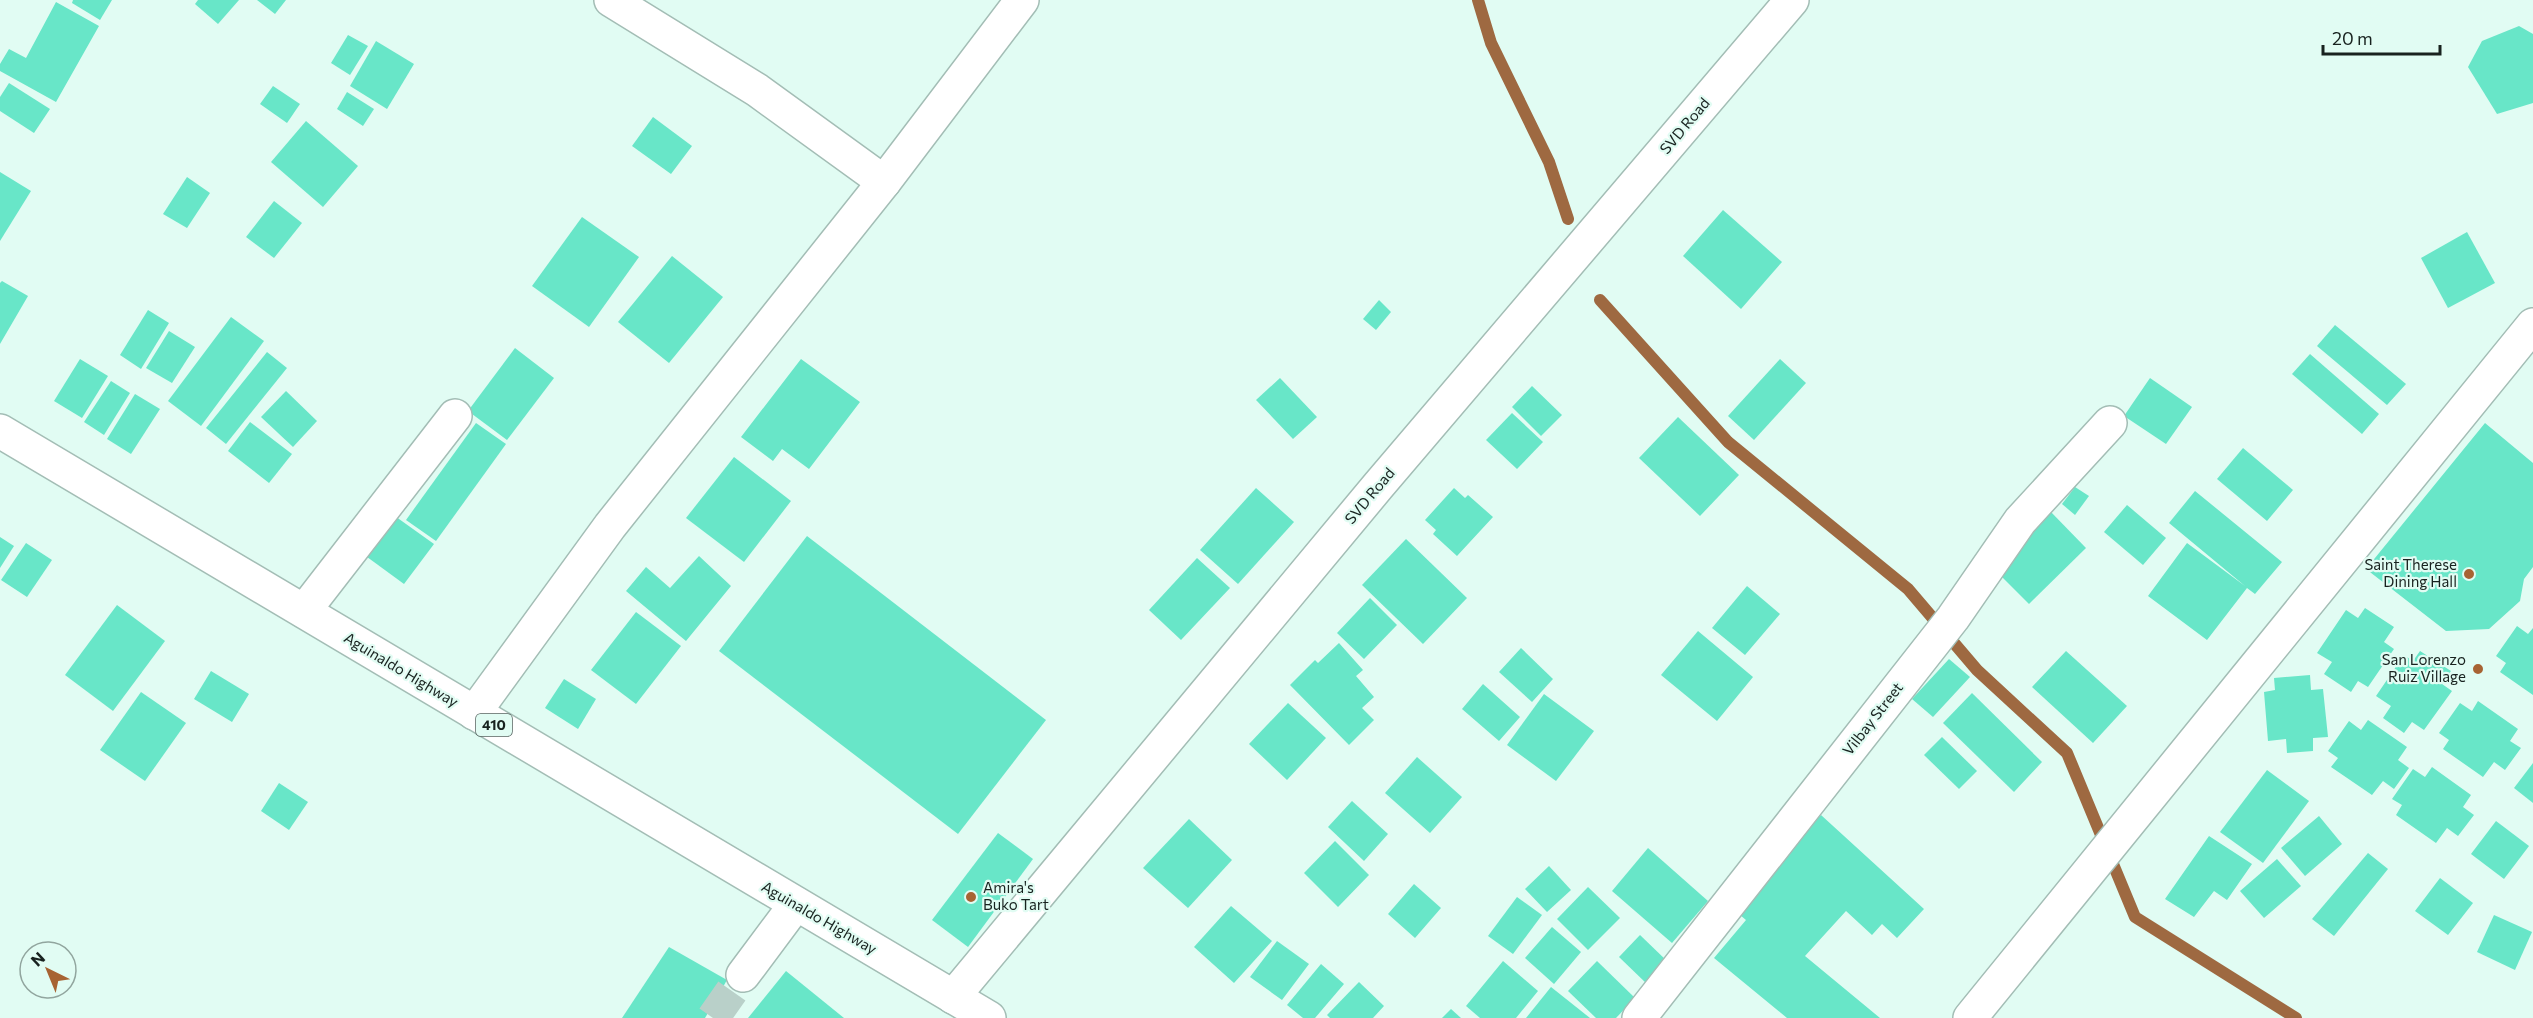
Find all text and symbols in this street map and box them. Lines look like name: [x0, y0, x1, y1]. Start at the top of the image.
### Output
scale bar: [2323, 18, 2440, 56]
text: 20 m: [2332, 27, 2373, 49]
street label: SVD Road: [1656, 94, 1713, 157]
street label: SVD Road: [1341, 464, 1398, 527]
place label: Saint Therese Dining Hall: [2364, 555, 2457, 590]
marker: Saint Therese Dining Hall: [2462, 567, 2476, 581]
street label: Aguinaldo Highway: [341, 628, 462, 710]
place label: San Lorenzo Ruiz Village: [2382, 650, 2466, 685]
marker: San Lorenzo Ruiz Village: [2471, 662, 2485, 676]
street label: Vilbay Street: [1838, 678, 1906, 758]
road number: 410: [476, 714, 512, 736]
street label: Aguinaldo Highway: [759, 877, 881, 958]
place label: Amira's Buko Tart: [983, 878, 1049, 913]
marker: Amira's Buko Tart: [964, 890, 978, 904]
north arrow: [18, 940, 78, 1000]
text: N: [27, 948, 48, 970]

